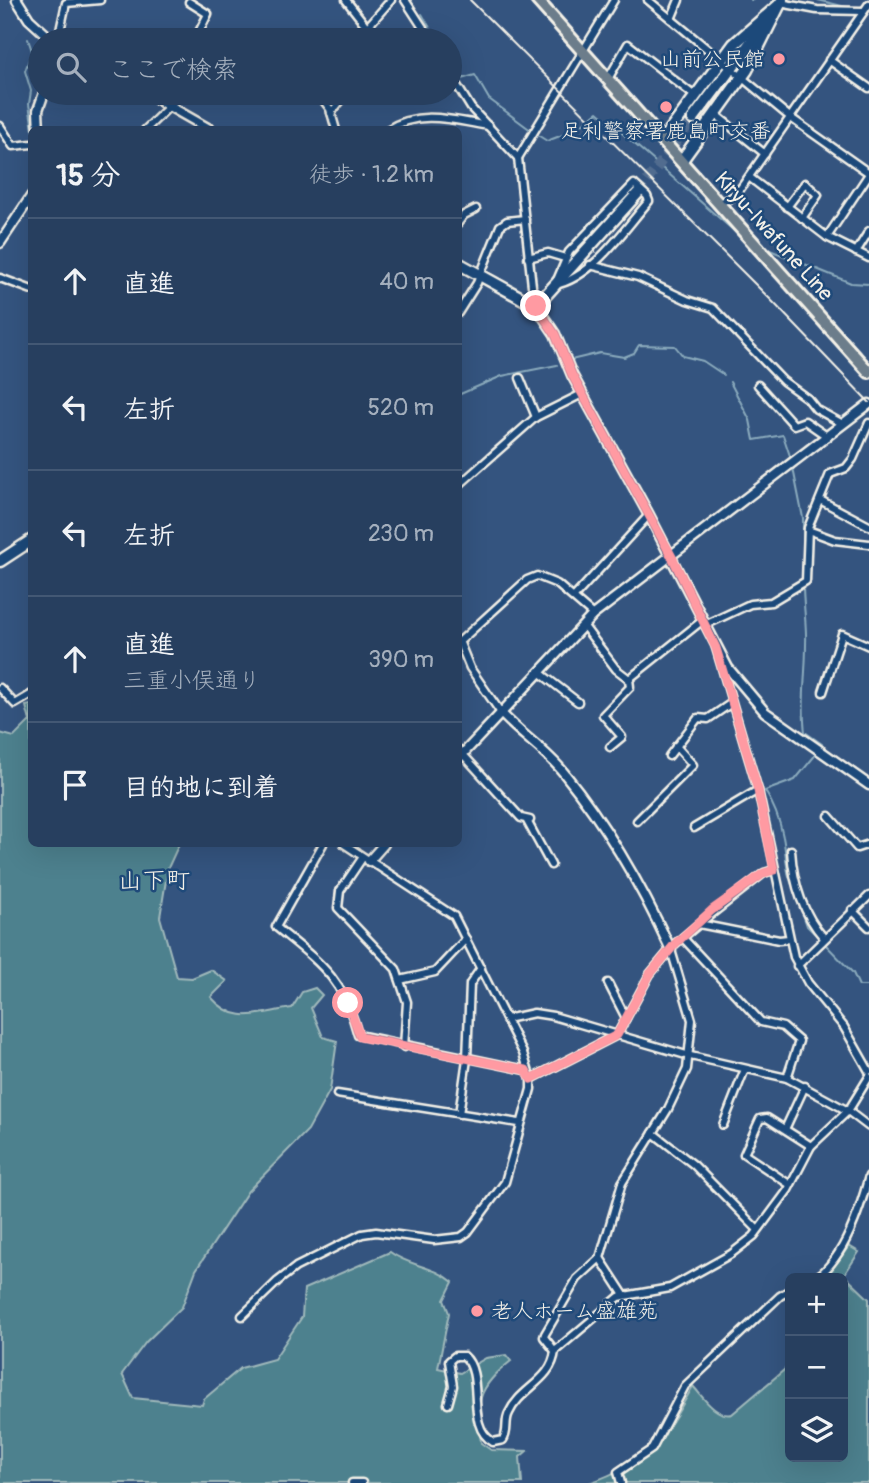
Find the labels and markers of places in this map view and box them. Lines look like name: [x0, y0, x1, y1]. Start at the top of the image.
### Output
place label: 山前公民館: [660, 46, 765, 73]
marker: 山前公民館: [771, 51, 787, 67]
marker: 足利警察署鹿島町交番: [658, 99, 674, 115]
place label: 足利警察署鹿島町交番: [561, 118, 771, 145]
place label: 老人ホーム盛雄苑: [491, 1298, 658, 1325]
marker: 老人ホーム盛雄苑: [469, 1303, 485, 1319]

